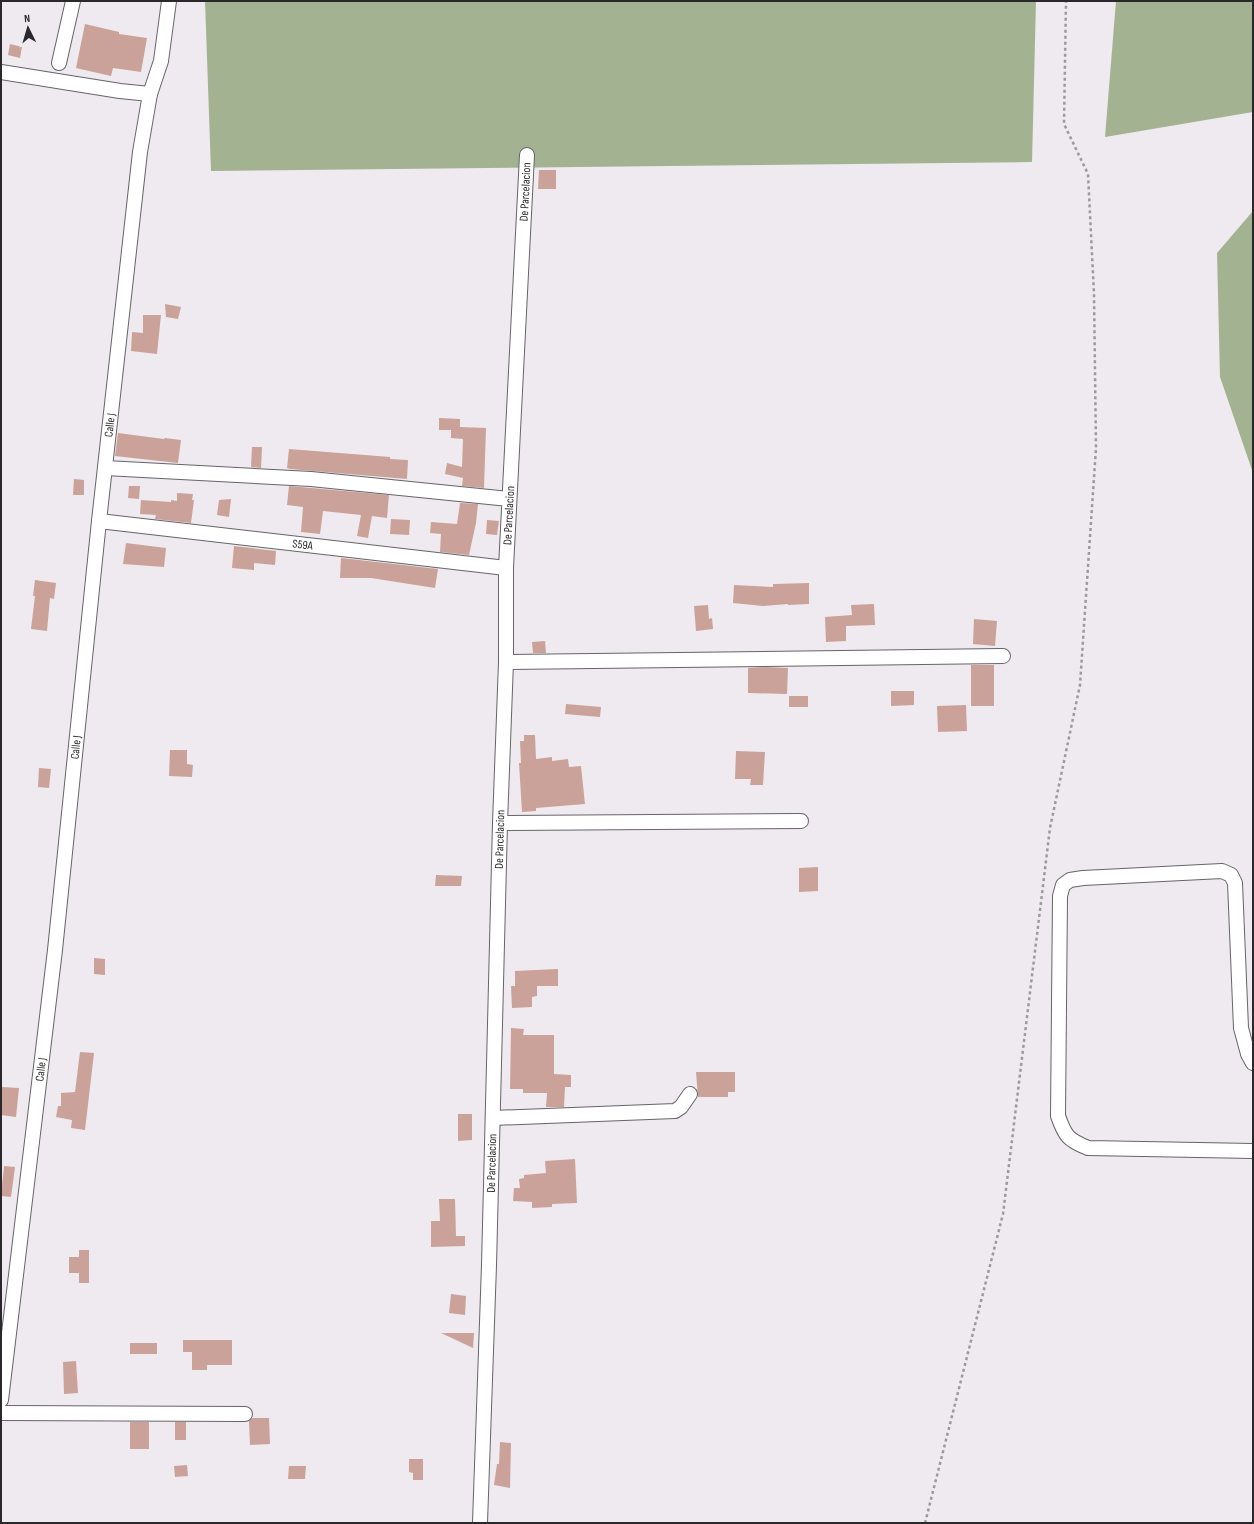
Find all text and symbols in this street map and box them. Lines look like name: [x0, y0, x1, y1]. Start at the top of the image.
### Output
north arrow: [8, 8, 48, 48]
text: N: [24, 12, 31, 25]
street label: De Parcelacion: [516, 162, 534, 222]
street label: Calle J: [101, 412, 118, 438]
street label: De Parcelacion: [500, 486, 518, 545]
street label: S59A: [292, 536, 315, 553]
street label: Calle J: [67, 735, 84, 760]
street label: De Parcelacion: [491, 809, 508, 869]
street label: Calle J: [32, 1057, 50, 1082]
street label: De Parcelacion: [483, 1133, 500, 1193]

